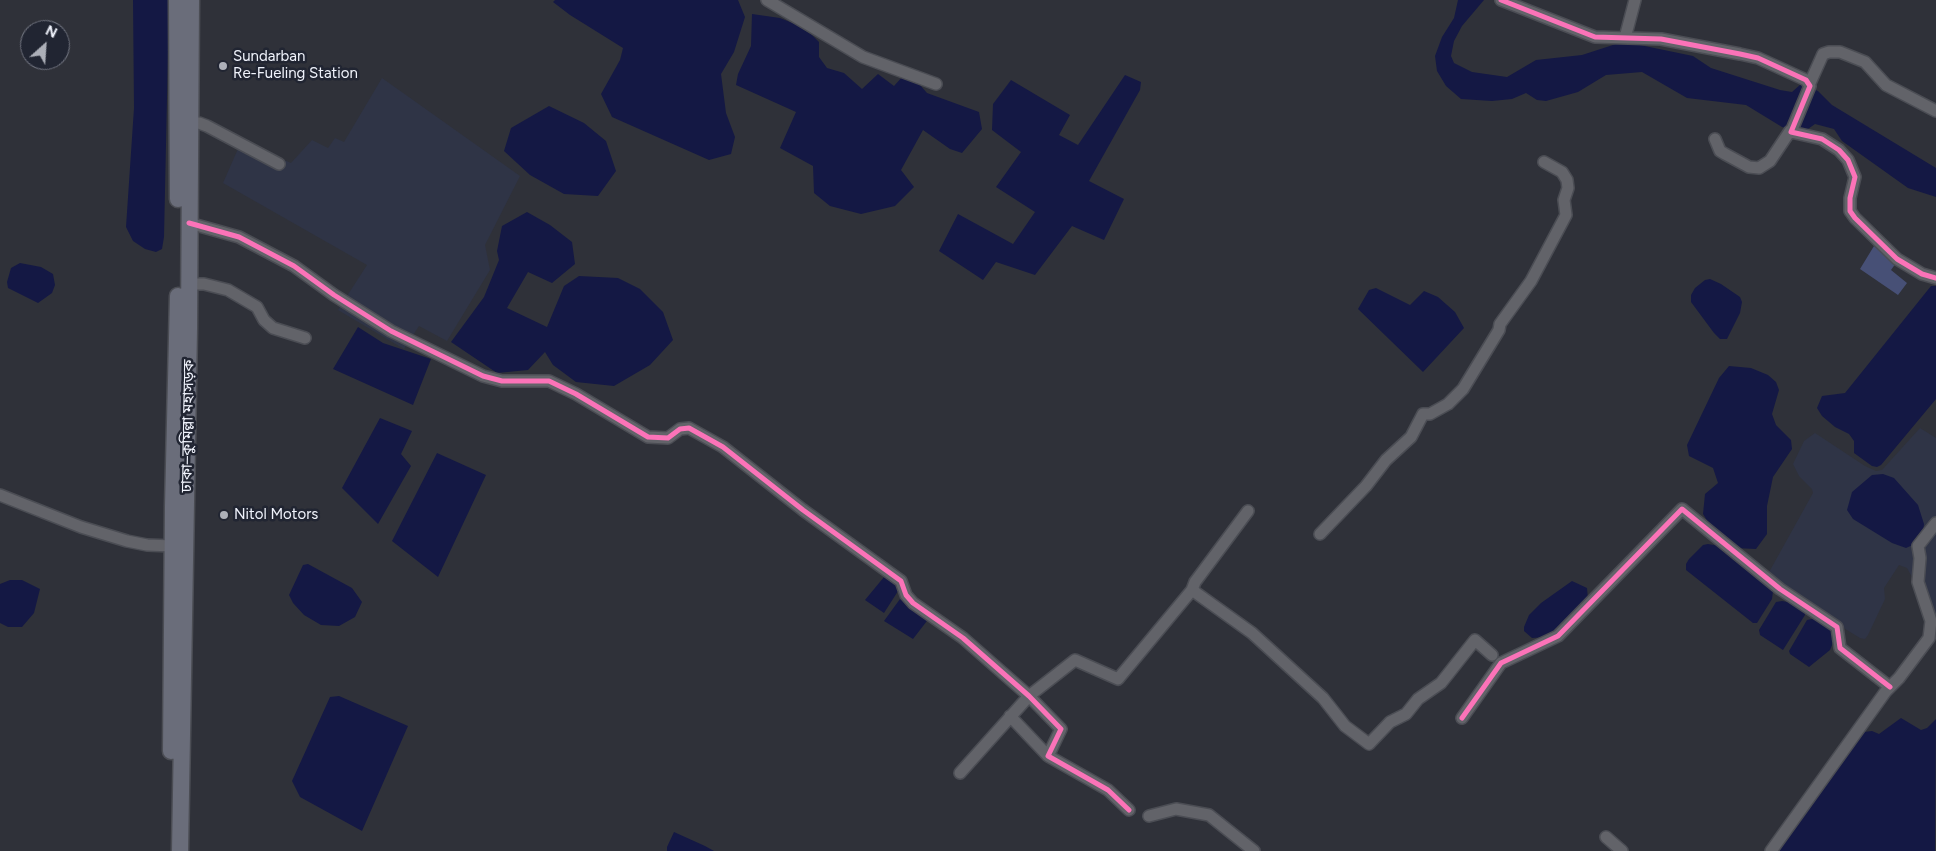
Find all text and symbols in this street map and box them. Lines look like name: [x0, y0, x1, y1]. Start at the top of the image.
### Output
north arrow: [20, 20, 70, 70]
text: N: [43, 22, 60, 42]
place label: Sundarban Re-Fueling Station: [233, 48, 358, 83]
marker: Sundarban Re-Fueling Station: [217, 60, 229, 72]
street label: ঢাকা–কুমিল্লা মহাসড়ক: [178, 359, 198, 493]
place label: Nitol Motors: [234, 506, 318, 524]
marker: Nitol Motors: [218, 509, 230, 521]

